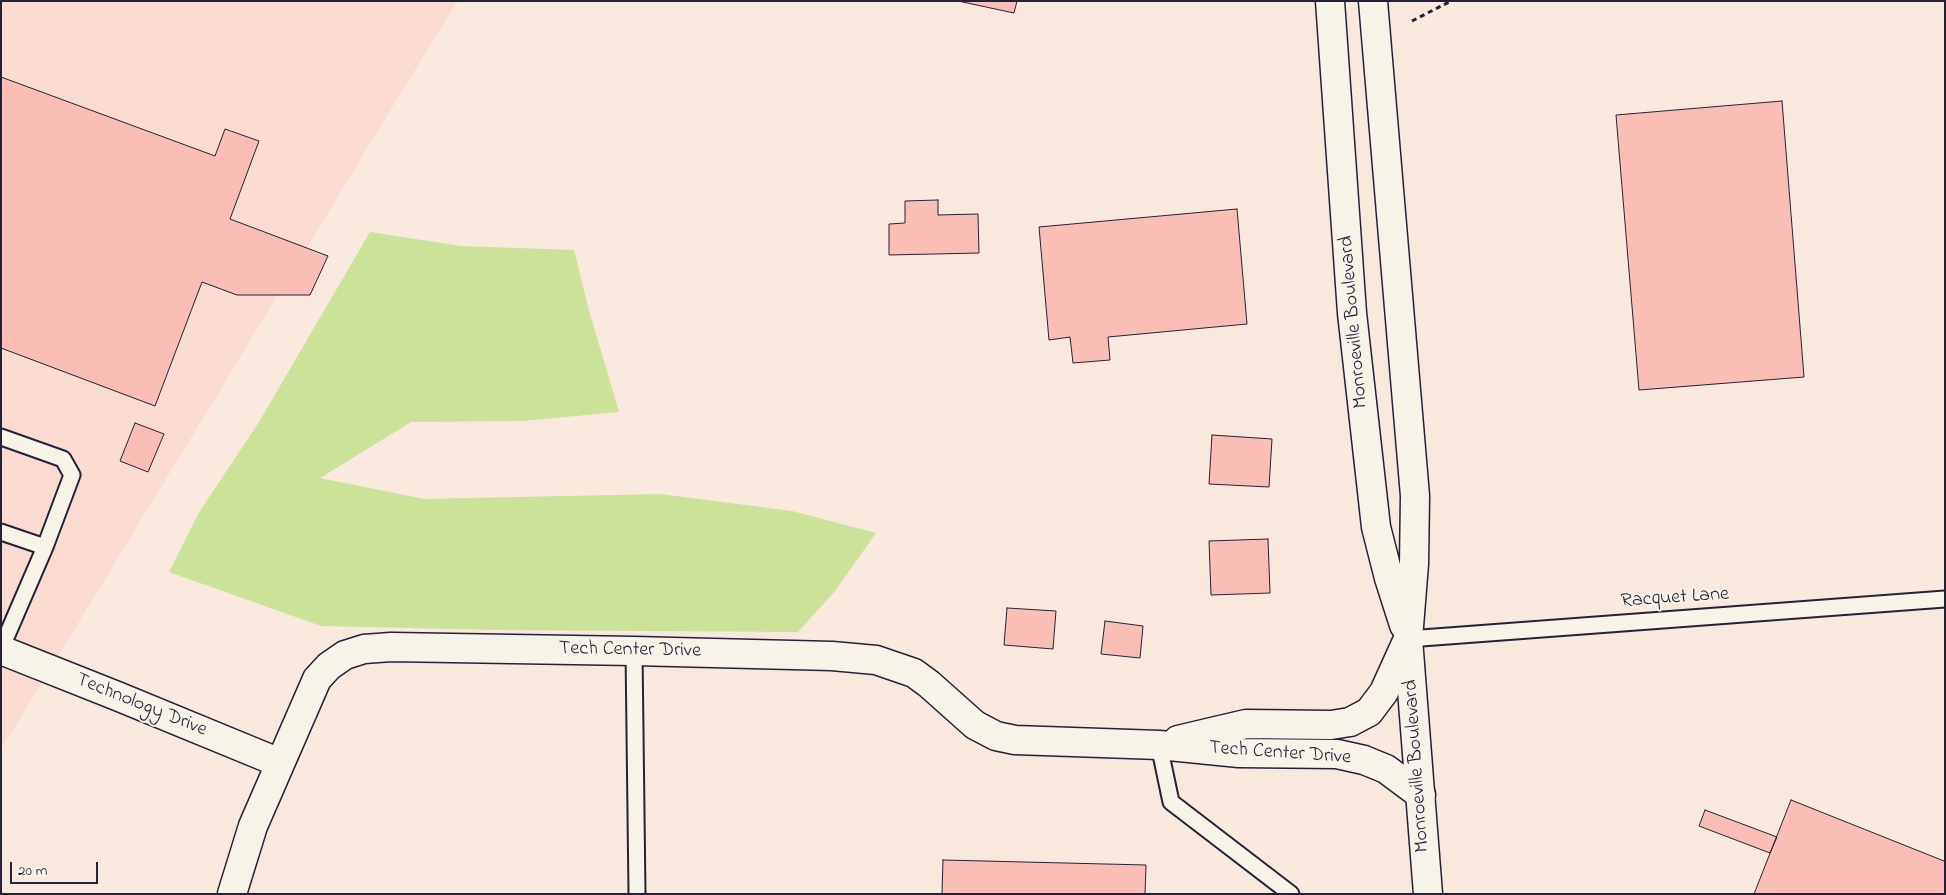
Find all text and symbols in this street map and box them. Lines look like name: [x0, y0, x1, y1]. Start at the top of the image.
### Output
street label: Monroeville Boulevard: [1335, 235, 1375, 409]
street label: Racquet Lane: [1620, 583, 1730, 615]
street label: Tech Center Drive: [559, 638, 701, 664]
street label: Technology Drive: [72, 669, 210, 743]
street label: Monroeville Boulevard: [1400, 679, 1436, 853]
street label: Tech Center Drive: [1208, 737, 1352, 771]
scale bar: [12, 852, 100, 884]
text: 20 m: [18, 860, 47, 882]

